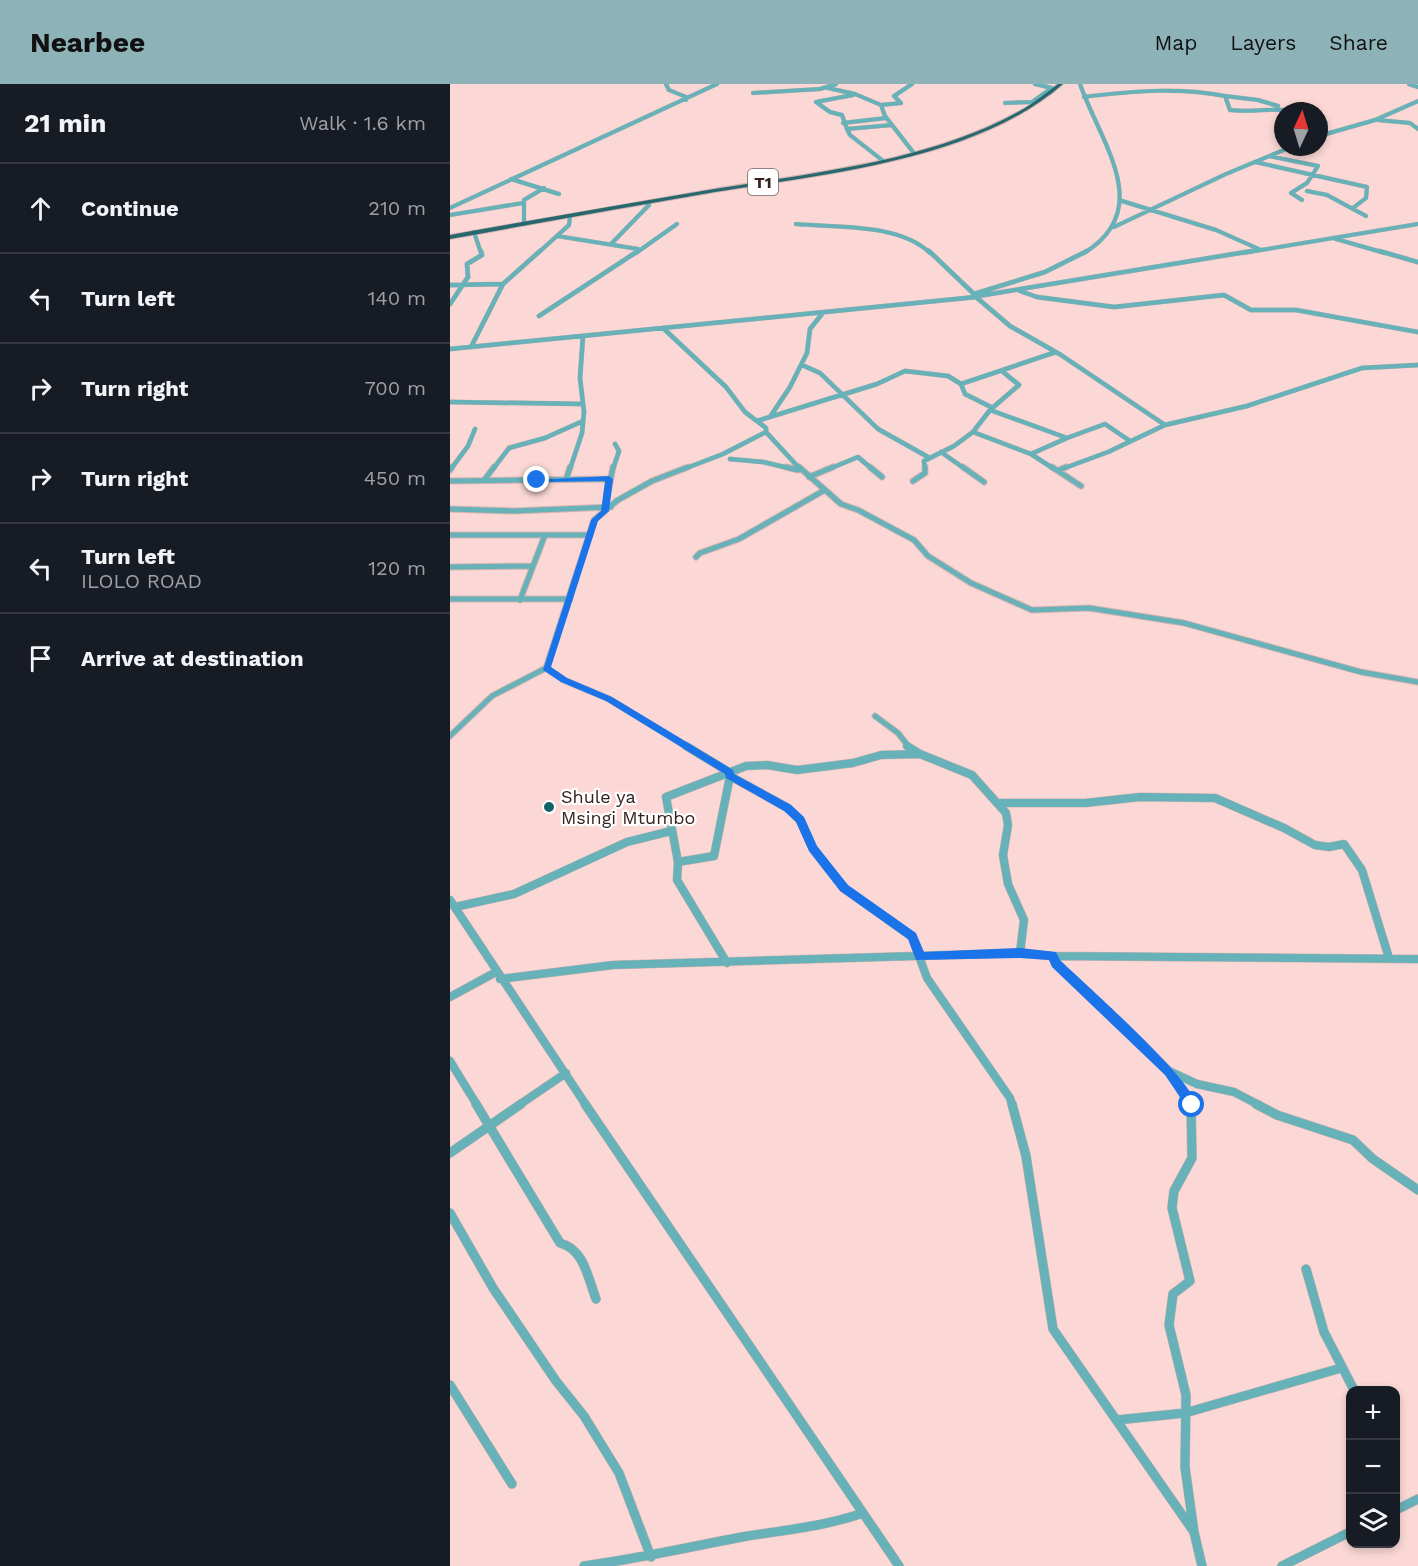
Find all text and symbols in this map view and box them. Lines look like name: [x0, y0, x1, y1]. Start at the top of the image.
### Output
text: Nearbee: [30, 26, 145, 59]
text: Map: [1154, 30, 1197, 55]
text: Layers: [1230, 30, 1296, 55]
text: Share: [1329, 30, 1388, 55]
north arrow: [1274, 102, 1328, 156]
text: 21 min: [24, 108, 106, 138]
text: Walk · 1.6 km: [299, 111, 426, 135]
road number: T1: [748, 169, 778, 195]
icon: ahead: [24, 192, 57, 225]
text: Continue: [81, 196, 179, 221]
text: 210 m: [368, 196, 426, 220]
icon: left: [24, 282, 57, 315]
text: Turn left: [81, 286, 175, 311]
text: 140 m: [368, 286, 426, 310]
icon: right: [24, 372, 57, 405]
text: Turn right: [81, 376, 188, 401]
text: 700 m: [364, 376, 426, 400]
icon: right: [24, 462, 57, 495]
text: Turn right: [81, 466, 188, 491]
text: 450 m: [364, 466, 426, 490]
route end: [523, 466, 549, 492]
text: Turn left: [81, 544, 175, 569]
icon: left: [24, 552, 57, 585]
text: 120 m: [368, 556, 426, 580]
text: ILOLO ROAD: [81, 569, 202, 593]
icon: arrive: [24, 642, 57, 675]
text: Arrive at destination: [81, 646, 304, 671]
place label: Shule ya Msingi Mtumbo: [561, 786, 695, 828]
marker: Shule ya Msingi Mtumbo: [542, 800, 556, 814]
route start: [1178, 1091, 1204, 1117]
map controls: [1346, 1386, 1400, 1548]
button: +: [1346, 1386, 1400, 1440]
button: −: [1346, 1440, 1400, 1494]
button: layers: [1346, 1494, 1400, 1548]

